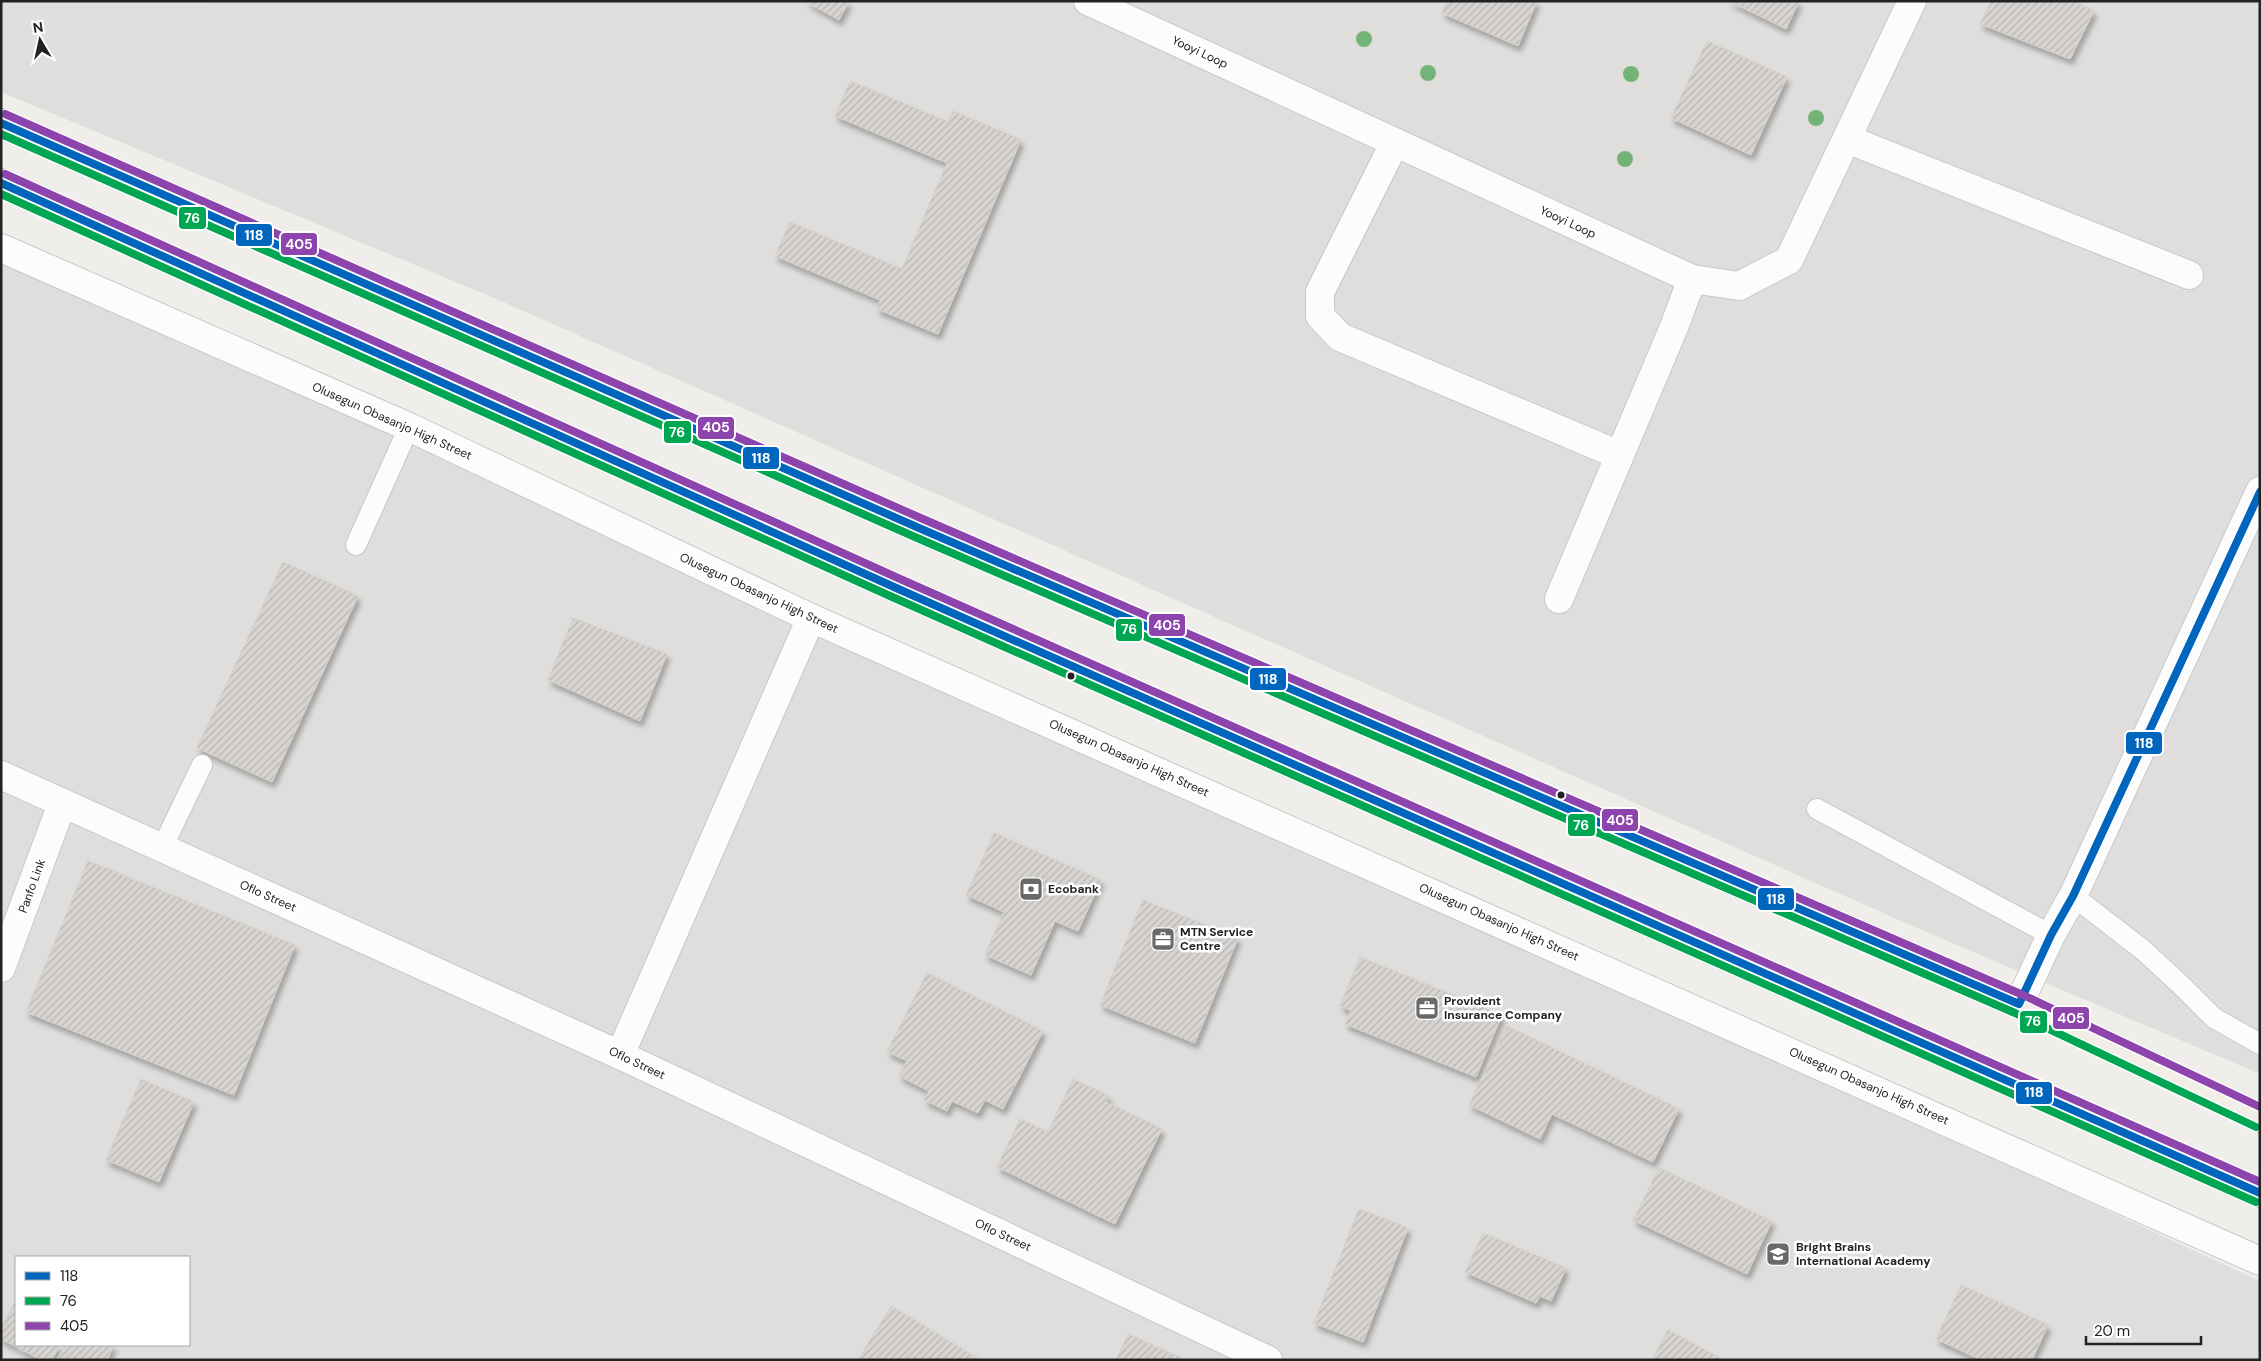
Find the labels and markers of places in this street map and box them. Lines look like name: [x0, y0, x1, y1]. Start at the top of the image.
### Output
unlabelled marker: [1066, 671, 1076, 681]
unlabelled marker: [1556, 790, 1566, 800]
bank icon: Ecobank: [1018, 876, 1044, 902]
place label: Ecobank: [1048, 881, 1099, 897]
place label: MTN Service Centre: [1180, 924, 1253, 954]
office icon: MTN Service Centre: [1150, 926, 1176, 952]
place label: Provident Insurance Company: [1444, 993, 1563, 1023]
office icon: Provident Insurance Company: [1414, 995, 1440, 1021]
place label: Bright Brains International Academy: [1796, 1239, 1931, 1269]
school or university icon: Bright Brains International Academy: [1765, 1241, 1791, 1267]

